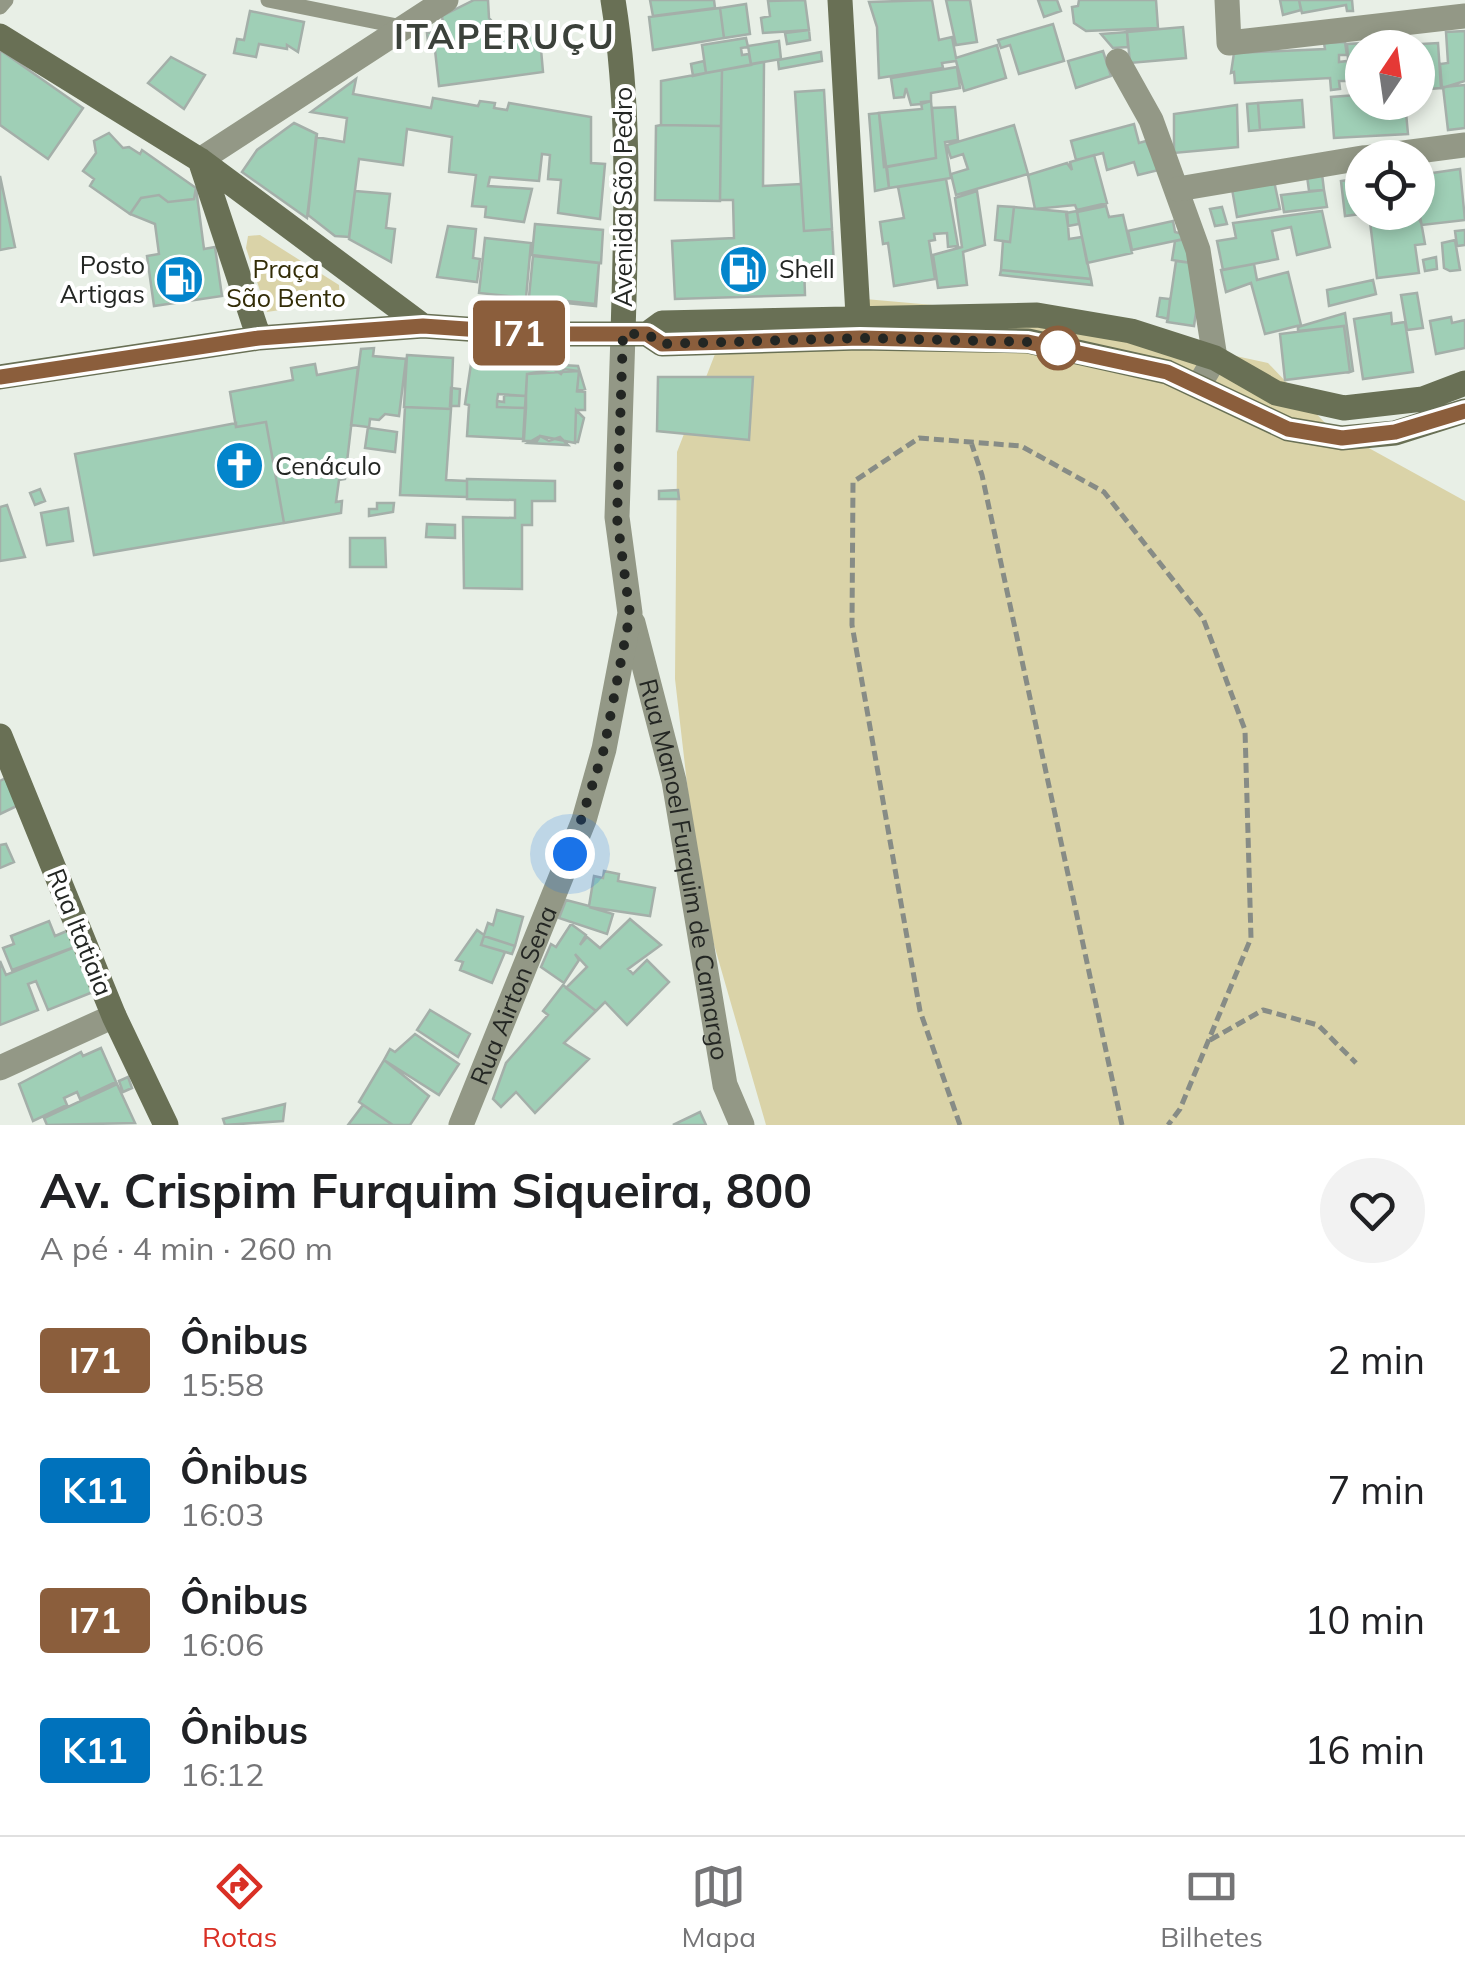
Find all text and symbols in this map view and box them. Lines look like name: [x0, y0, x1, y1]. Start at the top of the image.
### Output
district label: ITAPERUÇU: [394, 14, 616, 58]
north arrow: [1345, 30, 1435, 120]
map controls: [1345, 30, 1435, 230]
street label: Avenida São Pedro: [607, 87, 638, 307]
button: locate: [1345, 140, 1435, 230]
fuel station icon: Shell: [718, 243, 770, 295]
place label: Posto Artigas: [60, 249, 145, 309]
fuel station icon: Posto Artigas: [154, 253, 206, 305]
park label: Praça São Bento: [226, 253, 346, 313]
place label: Shell: [779, 253, 835, 284]
line badge: I71: [462, 300, 576, 366]
text: I71: [493, 311, 545, 355]
unlabelled marker: [1037, 327, 1079, 369]
church icon: Cenáculo: [214, 440, 266, 492]
place label: Cenáculo: [275, 450, 382, 481]
street label: Rua Manoel Furquim de Camargo: [633, 675, 737, 1062]
your location: [545, 829, 595, 879]
street label: Rua Itatiaia: [41, 864, 120, 1000]
street label: Rua Airton Sena: [463, 901, 563, 1089]
button: heart: [1320, 1158, 1425, 1263]
text: Av. Crispim Furquim Siqueira, 800: [40, 1160, 812, 1220]
text: A pé · 4 min · 260 m: [40, 1228, 333, 1268]
text: Ônibus: [180, 1316, 308, 1364]
text: 2 min: [1328, 1336, 1425, 1384]
text: I71: [69, 1338, 121, 1382]
text: 15:58: [180, 1364, 264, 1404]
text: Ônibus: [180, 1446, 308, 1494]
text: 7 min: [1328, 1466, 1425, 1514]
text: K11: [62, 1468, 128, 1512]
text: 16:03: [180, 1494, 264, 1534]
text: Ônibus: [180, 1576, 308, 1624]
text: 10 min: [1305, 1596, 1425, 1644]
text: I71: [69, 1598, 121, 1642]
text: 16:06: [180, 1624, 264, 1664]
text: Ônibus: [180, 1706, 308, 1754]
text: 16 min: [1305, 1726, 1425, 1774]
text: K11: [62, 1728, 128, 1772]
text: 16:12: [180, 1754, 264, 1794]
tab: Rotas: [202, 1859, 277, 1954]
tab: Mapa: [682, 1859, 756, 1954]
tab: Bilhetes: [1160, 1859, 1263, 1954]

